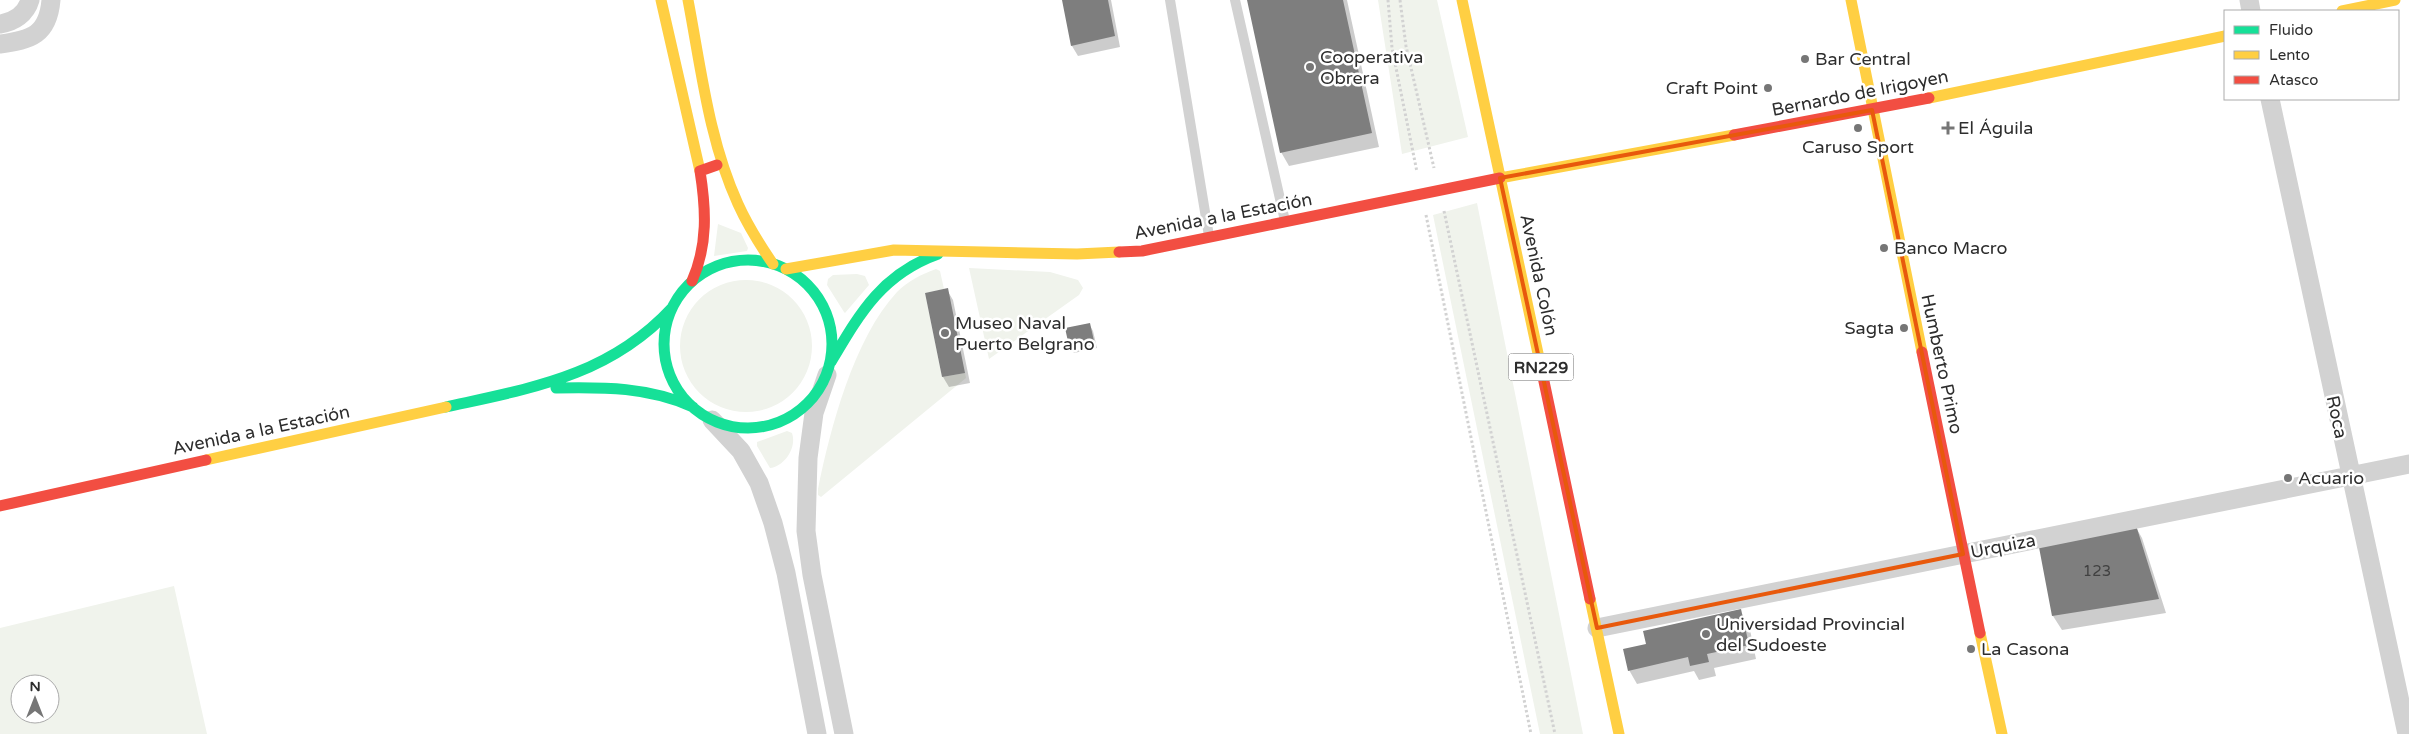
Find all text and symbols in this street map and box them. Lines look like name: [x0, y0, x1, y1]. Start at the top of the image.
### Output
legend: [2224, 10, 2399, 100]
text: Fluido: [2269, 21, 2313, 39]
place label: Cooperativa Obrera: [1320, 46, 1423, 89]
text: Lento: [2269, 46, 2310, 64]
place label: Bar Central: [1815, 48, 1911, 70]
marker: Bar Central: [1799, 53, 1811, 65]
marker: Cooperativa Obrera: [1304, 61, 1316, 73]
street label: Bernardo de Irigoyen: [1770, 65, 1950, 121]
text: Atasco: [2269, 71, 2318, 89]
place label: Craft Point: [1666, 77, 1758, 99]
marker: Craft Point: [1762, 82, 1774, 94]
place label: El Águila: [1958, 117, 2033, 139]
marker: Caruso Sport: [1852, 122, 1864, 134]
marker: El Águila: [1942, 122, 1954, 134]
place label: Caruso Sport: [1802, 136, 1914, 158]
street label: Avenida a la Estación: [1132, 188, 1314, 244]
street label: Avenida Colón: [1515, 212, 1563, 338]
place label: Banco Macro: [1894, 237, 2007, 259]
marker: Banco Macro: [1878, 242, 1890, 254]
street label: Humberto Primo: [1916, 292, 1968, 436]
place label: Museo Naval Puerto Belgrano: [955, 312, 1095, 355]
place label: Sagta: [1844, 317, 1894, 339]
marker: Sagta: [1898, 322, 1910, 334]
marker: Museo Naval Puerto Belgrano: [939, 327, 951, 339]
road number: RN229: [1508, 354, 1574, 381]
street label: Roca: [2322, 393, 2352, 441]
street label: Avenida a la Estación: [170, 400, 352, 460]
place label: Acuario: [2298, 467, 2364, 489]
marker: Acuario: [2282, 472, 2294, 484]
street label: Urquiza: [1969, 529, 2037, 563]
house number: 123: [2083, 562, 2111, 580]
place label: Universidad Provincial del Sudoeste: [1716, 613, 1905, 656]
marker: Universidad Provincial del Sudoeste: [1700, 628, 1712, 640]
place label: La Casona: [1981, 638, 2069, 660]
marker: La Casona: [1965, 643, 1977, 655]
north arrow: [10, 674, 60, 724]
text: N: [29, 678, 41, 695]

